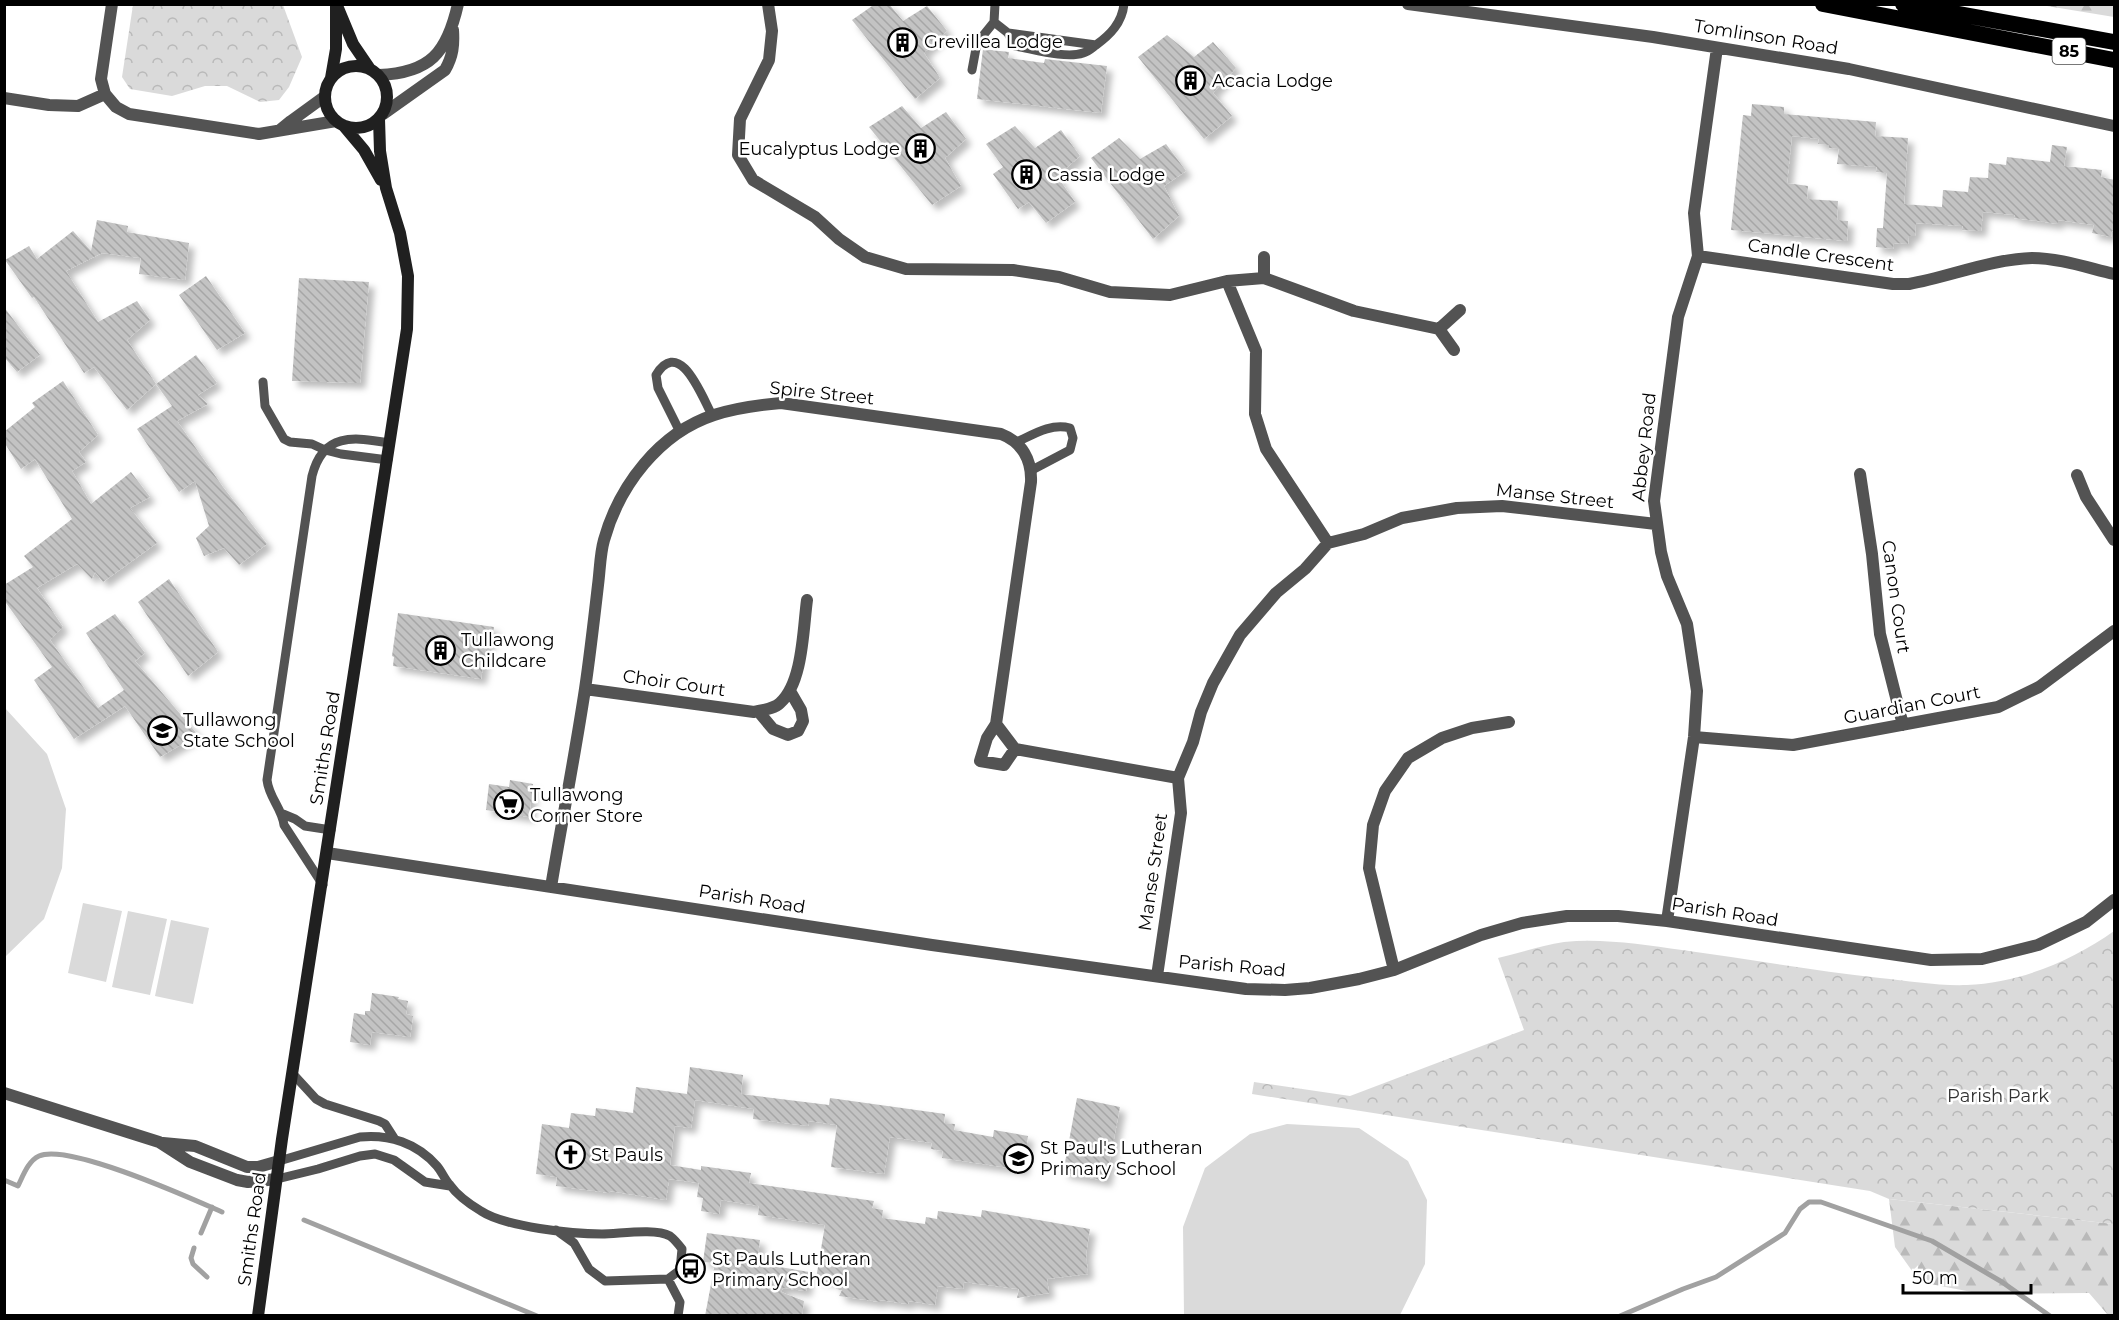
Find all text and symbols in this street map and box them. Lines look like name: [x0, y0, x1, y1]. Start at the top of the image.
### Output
street label: Tomlinson Road: [1692, 15, 1840, 59]
building icon: Grevillea Lodge: [887, 26, 919, 58]
place label: Grevillea Lodge: [924, 31, 1063, 53]
road number: 85: [2052, 38, 2086, 64]
building icon: Acacia Lodge: [1175, 65, 1207, 97]
place label: Acacia Lodge: [1212, 70, 1333, 92]
building icon: Eucalyptus Lodge: [905, 133, 937, 165]
place label: Eucalyptus Lodge: [738, 138, 900, 160]
building icon: Cassia Lodge: [1010, 159, 1042, 191]
place label: Cassia Lodge: [1047, 164, 1165, 186]
street label: Candle Crescent: [1746, 234, 1896, 276]
street label: Spire Street: [769, 377, 875, 409]
street label: Abbey Road: [1627, 391, 1661, 503]
street label: Manse Street: [1495, 479, 1615, 513]
street label: Canon Court: [1877, 539, 1915, 655]
place label: Tullawong Childcare: [461, 629, 555, 672]
building icon: Tullawong Childcare: [424, 634, 456, 666]
street label: Choir Court: [621, 665, 727, 701]
street label: Guardian Court: [1842, 681, 1982, 729]
street label: Smiths Road: [305, 690, 345, 806]
place label: Tullawong State School: [183, 709, 295, 752]
school or university icon: Tullawong State School: [146, 714, 178, 746]
place label: Tullawong Corner Store: [530, 784, 643, 827]
supermarket icon: Tullawong Corner Store: [493, 789, 525, 821]
street label: Manse Street: [1134, 812, 1172, 932]
street label: Parish Road: [697, 880, 807, 918]
street label: Parish Road: [1670, 893, 1780, 931]
street label: Parish Road: [1177, 950, 1287, 982]
park label: Parish Park: [1947, 1085, 2049, 1107]
place label: St Paul's Lutheran Primary School: [1040, 1137, 1203, 1180]
church icon: St Pauls: [554, 1139, 586, 1171]
school or university icon: St Paul's Lutheran Primary School: [1003, 1142, 1035, 1174]
place label: St Pauls: [591, 1144, 663, 1166]
street label: Smiths Road: [233, 1171, 271, 1287]
place label: St Pauls Lutheran Primary School: [712, 1248, 871, 1291]
bus stop icon: St Pauls Lutheran Primary School: [675, 1253, 707, 1285]
scale bar: [1903, 1257, 2030, 1295]
text: 50 m: [1912, 1267, 1958, 1289]

